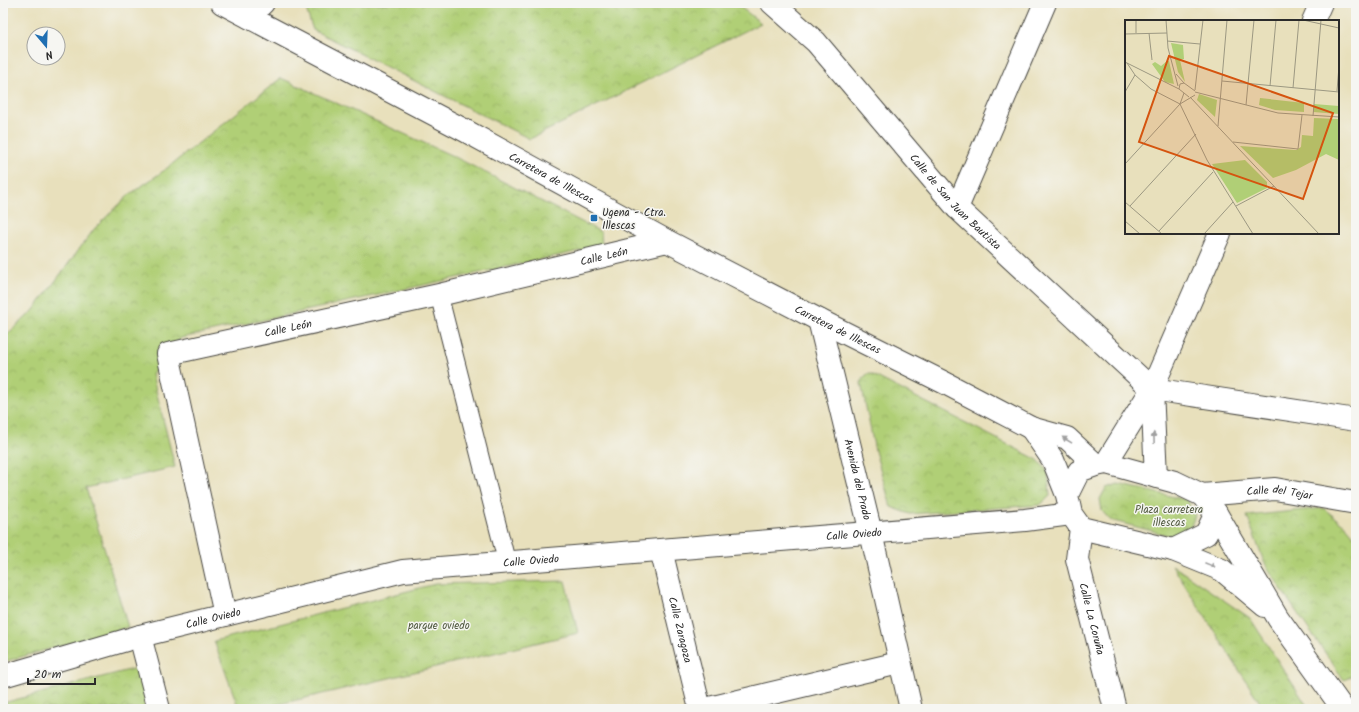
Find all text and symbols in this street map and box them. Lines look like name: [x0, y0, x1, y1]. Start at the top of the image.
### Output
inset map: [1125, 20, 1339, 234]
north arrow: [26, 26, 66, 66]
text: N: [43, 45, 55, 64]
street label: Carretera de Illescas: [505, 148, 597, 209]
street label: Calle de San Juan Bautista: [905, 150, 1005, 255]
place label: Ugena - Ctra. Illescas: [602, 204, 666, 235]
marker: Ugena - Ctra. Illescas: [589, 213, 599, 223]
street label: Calle León: [579, 243, 630, 271]
street label: Carretera de Illescas: [791, 301, 884, 360]
street label: Calle León: [263, 315, 314, 343]
one-way arrow: [1151, 432, 1158, 444]
one-way arrow: [1062, 436, 1072, 444]
street label: Avenida del Prado: [838, 437, 875, 522]
street label: Calle del Tejar: [1246, 481, 1315, 506]
park label: Plaza carretera illescas: [1135, 501, 1203, 532]
street label: Calle Oviedo: [825, 524, 883, 546]
street label: Calle Oviedo: [502, 550, 560, 573]
one-way arrow: [1204, 562, 1215, 568]
street label: Calle La Coruña: [1073, 581, 1109, 657]
street label: Calle Zaragoza: [663, 595, 696, 665]
street label: Calle Oviedo: [184, 603, 243, 634]
park label: parque oviedo: [407, 617, 470, 635]
scale bar: [28, 660, 95, 686]
text: 20 m: [34, 665, 62, 684]

